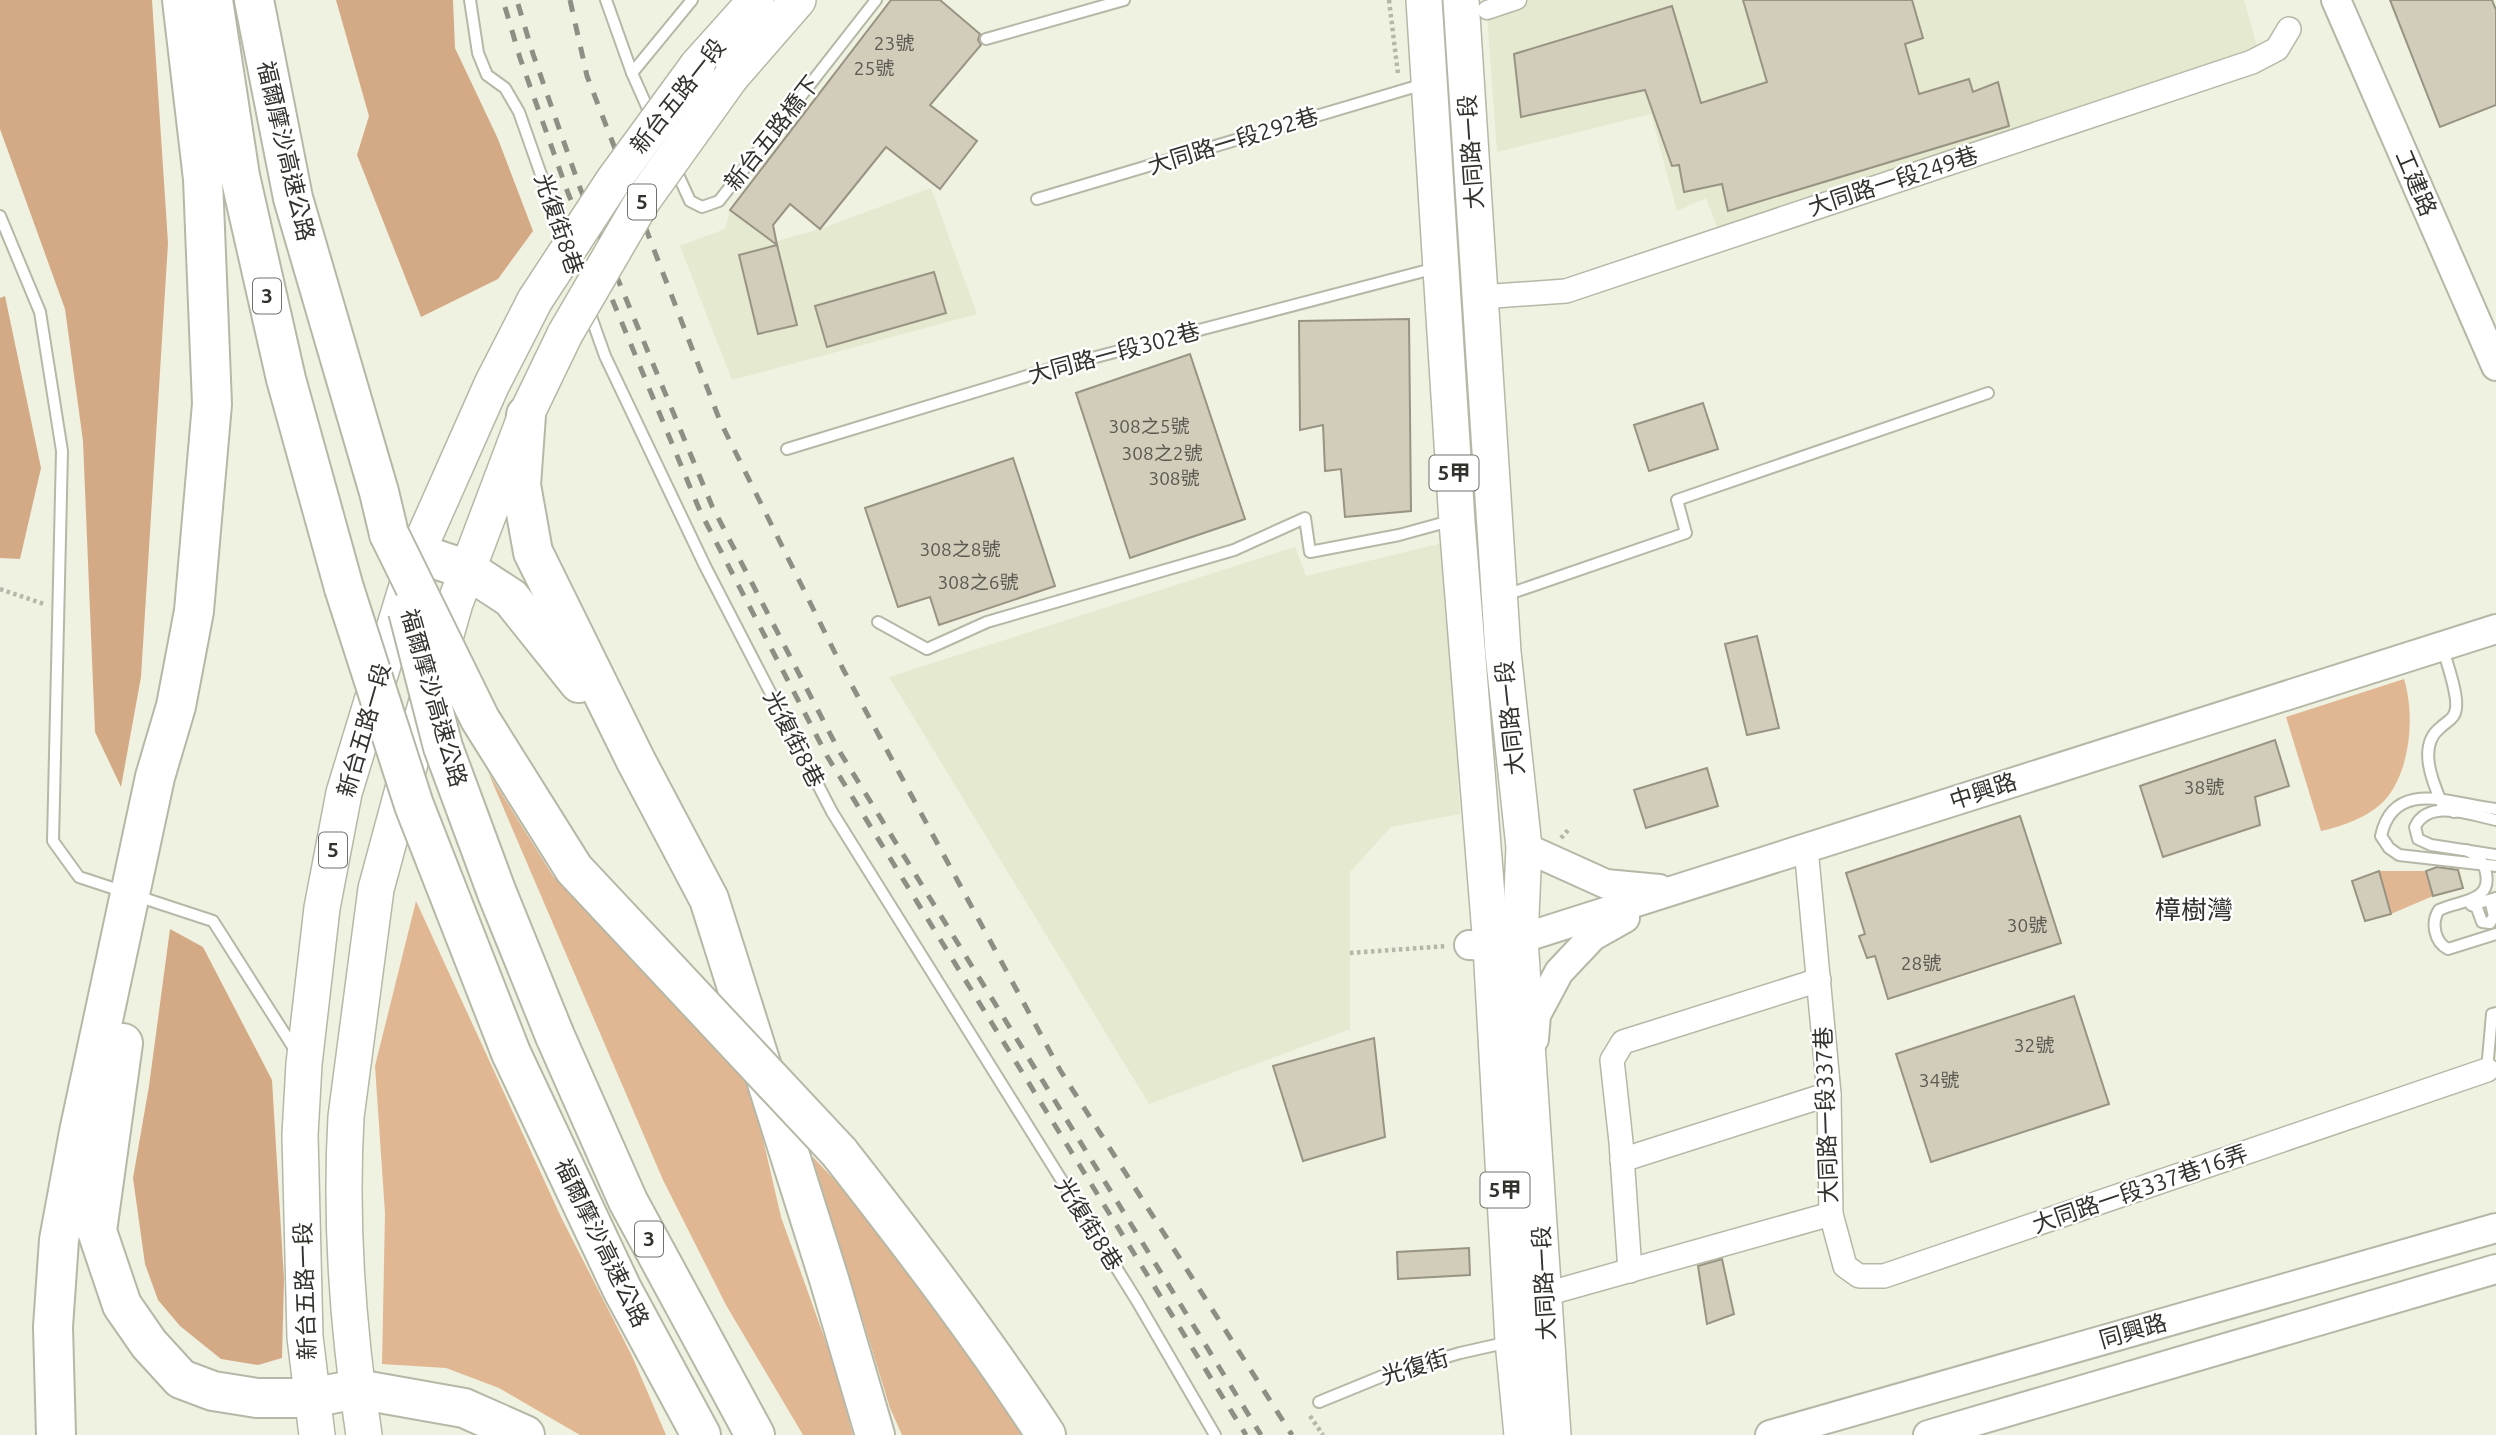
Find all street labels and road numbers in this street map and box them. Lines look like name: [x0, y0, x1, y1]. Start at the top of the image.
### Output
street label: 新台五路一段: [625, 34, 730, 158]
street label: 福爾摩沙高速公路: [254, 58, 319, 243]
street label: 新台五路橋下: [719, 71, 824, 195]
street label: 大同路一段: [1454, 94, 1487, 210]
street label: 大同路一段292巷: [1145, 103, 1321, 178]
street label: 大同路一段249巷: [1805, 141, 1981, 220]
street label: 工建路: [2391, 146, 2441, 219]
street label: 光復街8巷: [531, 170, 588, 278]
road number: 5: [628, 184, 656, 220]
road number: 3: [253, 278, 281, 314]
street label: 大同路一段302巷: [1025, 318, 1203, 387]
road number: 5甲: [1430, 456, 1478, 490]
street label: 福爾摩沙高速公路: [397, 606, 472, 790]
street label: 新台五路一段: [332, 660, 395, 800]
street label: 大同路一段: [1491, 660, 1528, 777]
street label: 光復街8巷: [759, 686, 829, 791]
street label: 中興路: [1946, 768, 2020, 813]
road number: 5: [319, 832, 347, 868]
street label: 大同路一段337巷: [1810, 1026, 1841, 1204]
street label: 大同路一段337巷16弄: [2029, 1140, 2251, 1237]
street label: 福爾摩沙高速公路: [551, 1155, 654, 1331]
road number: 5甲: [1480, 1172, 1530, 1208]
street label: 光復街8巷: [1051, 1173, 1128, 1275]
street label: 新台五路一段: [290, 1222, 319, 1360]
road number: 3: [635, 1222, 663, 1256]
street label: 大同路一段: [1528, 1225, 1559, 1341]
street label: 同興路: [2096, 1309, 2169, 1352]
street label: 光復街: [1378, 1344, 1452, 1389]

